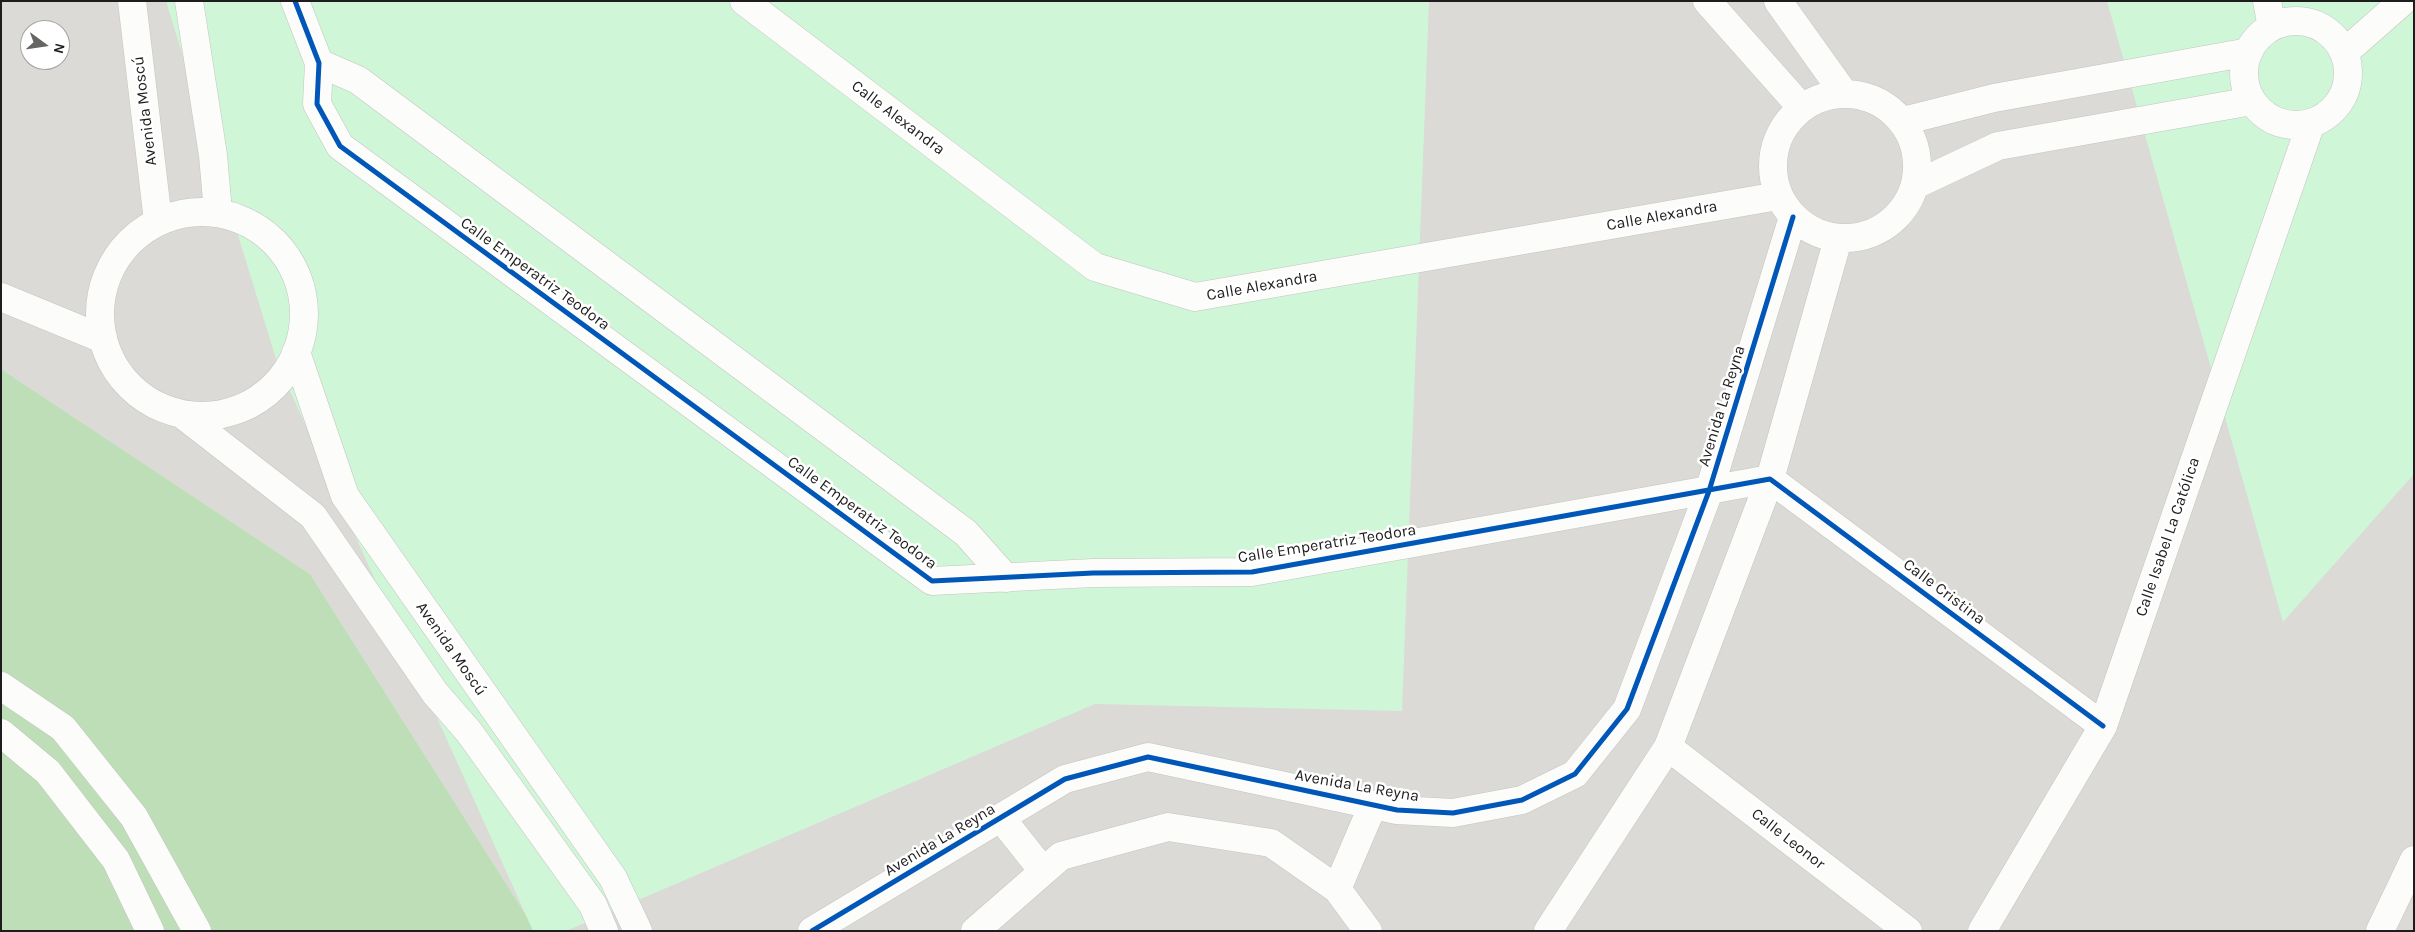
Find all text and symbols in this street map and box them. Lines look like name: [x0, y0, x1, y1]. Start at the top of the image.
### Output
north arrow: [20, 20, 70, 70]
text: N: [50, 42, 69, 55]
street label: Avenida Moscú: [129, 55, 161, 167]
street label: Calle Alexandra: [847, 77, 949, 159]
street label: Calle Alexandra: [1605, 197, 1719, 235]
street label: Calle Emperatriz Teodora: [456, 213, 614, 335]
street label: Calle Alexandra: [1205, 267, 1319, 305]
street label: Avenida La Reyna: [1694, 343, 1750, 469]
street label: Calle Emperatriz Teodora: [783, 452, 941, 574]
street label: Calle Isabel La Católica: [2132, 455, 2204, 619]
street label: Calle Emperatriz Teodora: [1236, 520, 1418, 568]
street label: Calle Cristina: [1899, 555, 1989, 629]
street label: Avenida Moscú: [412, 598, 490, 700]
street label: Avenida La Reyna: [1293, 766, 1421, 806]
street label: Avenida La Reyna: [881, 799, 999, 881]
street label: Calle Leonor: [1747, 804, 1829, 874]

